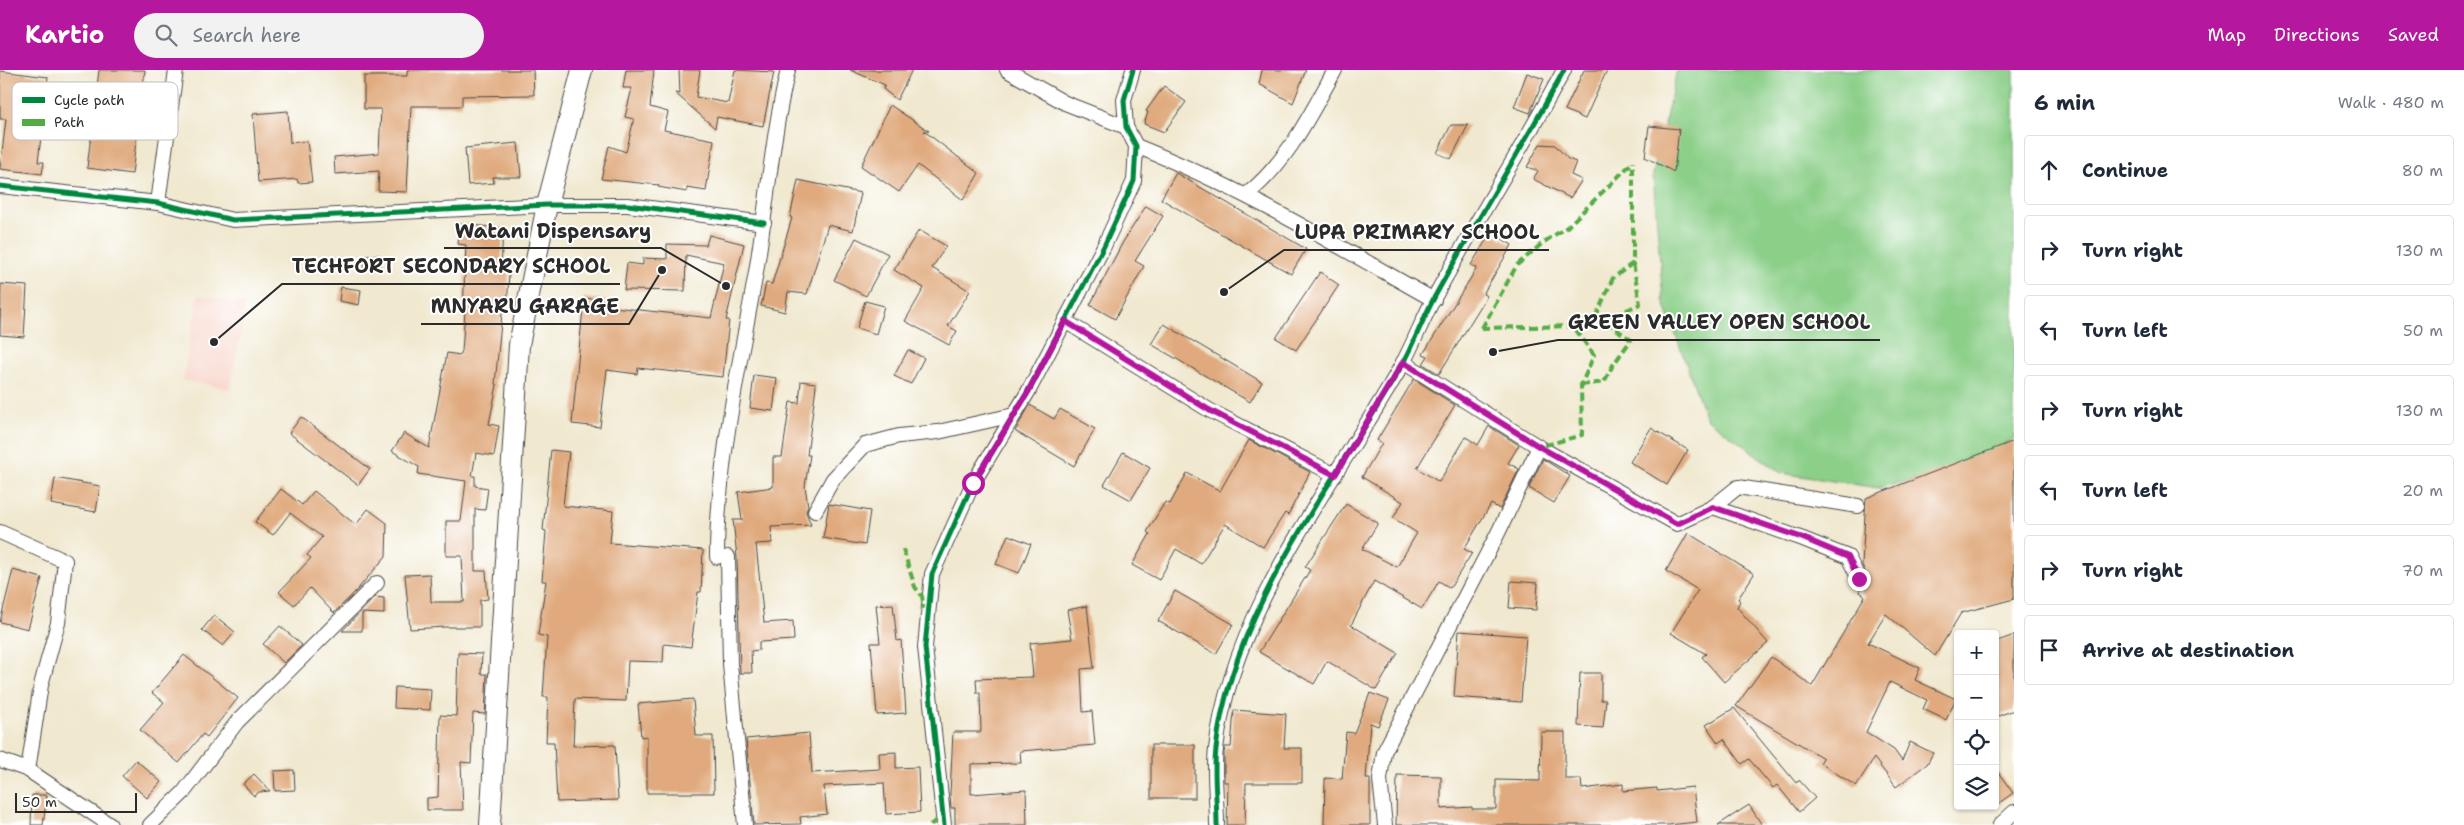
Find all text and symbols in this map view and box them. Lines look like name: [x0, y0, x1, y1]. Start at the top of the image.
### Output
search box: [134, 13, 484, 58]
text: Kartio: [25, 19, 104, 51]
icon: search: [152, 21, 180, 49]
text: Search here: [192, 23, 301, 48]
text: Map: [2208, 23, 2246, 47]
text: Directions: [2274, 23, 2360, 47]
text: Saved: [2388, 23, 2439, 47]
legend: [12, 82, 178, 140]
text: 6 min: [2034, 89, 2095, 117]
text: Cycle path: [54, 91, 125, 109]
text: Walk · 480 m: [2338, 92, 2444, 113]
text: Path: [54, 113, 85, 131]
icon: ahead: [2035, 156, 2063, 184]
text: Continue: [2082, 158, 2168, 183]
text: 80 m: [2402, 160, 2443, 181]
callout: Watani Dispensary: [444, 213, 661, 248]
callout: LUPA PRIMARY SCHOOL: [1284, 215, 1549, 250]
text: Watani Dispensary: [455, 218, 651, 244]
text: LUPA PRIMARY SCHOOL: [1295, 219, 1540, 245]
icon: right: [2035, 236, 2063, 264]
text: Turn right: [2082, 238, 2183, 263]
text: 130 m: [2396, 240, 2443, 261]
callout: TECHFORT SECONDARY SCHOOL: [282, 249, 620, 284]
text: TECHFORT SECONDARY SCHOOL: [292, 253, 610, 279]
callout: MNYARU GARAGE: [421, 289, 629, 324]
text: MNYARU GARAGE: [431, 293, 619, 319]
callout: GREEN VALLEY OPEN SCHOOL: [1558, 305, 1880, 340]
text: GREEN VALLEY OPEN SCHOOL: [1568, 309, 1870, 335]
icon: left: [2035, 316, 2063, 344]
text: Turn left: [2082, 318, 2168, 343]
text: 50 m: [2403, 320, 2443, 341]
icon: right: [2035, 396, 2063, 424]
text: Turn right: [2082, 398, 2183, 423]
text: 130 m: [2396, 400, 2443, 421]
route start: [962, 472, 985, 495]
icon: left: [2035, 476, 2063, 504]
text: Turn left: [2082, 478, 2168, 503]
text: 20 m: [2402, 480, 2443, 501]
icon: right: [2035, 556, 2063, 584]
text: Turn right: [2082, 558, 2183, 583]
text: 70 m: [2402, 560, 2443, 581]
route end: [1848, 568, 1871, 591]
map controls: [1954, 630, 1999, 810]
button: +: [1954, 630, 1999, 675]
icon: arrive: [2035, 636, 2063, 664]
text: Arrive at destination: [2082, 638, 2294, 663]
button: −: [1954, 675, 1999, 720]
button: locate: [1954, 720, 1999, 765]
button: layers: [1954, 765, 1999, 810]
scale bar: [15, 790, 138, 813]
text: 50 m: [22, 793, 57, 811]

